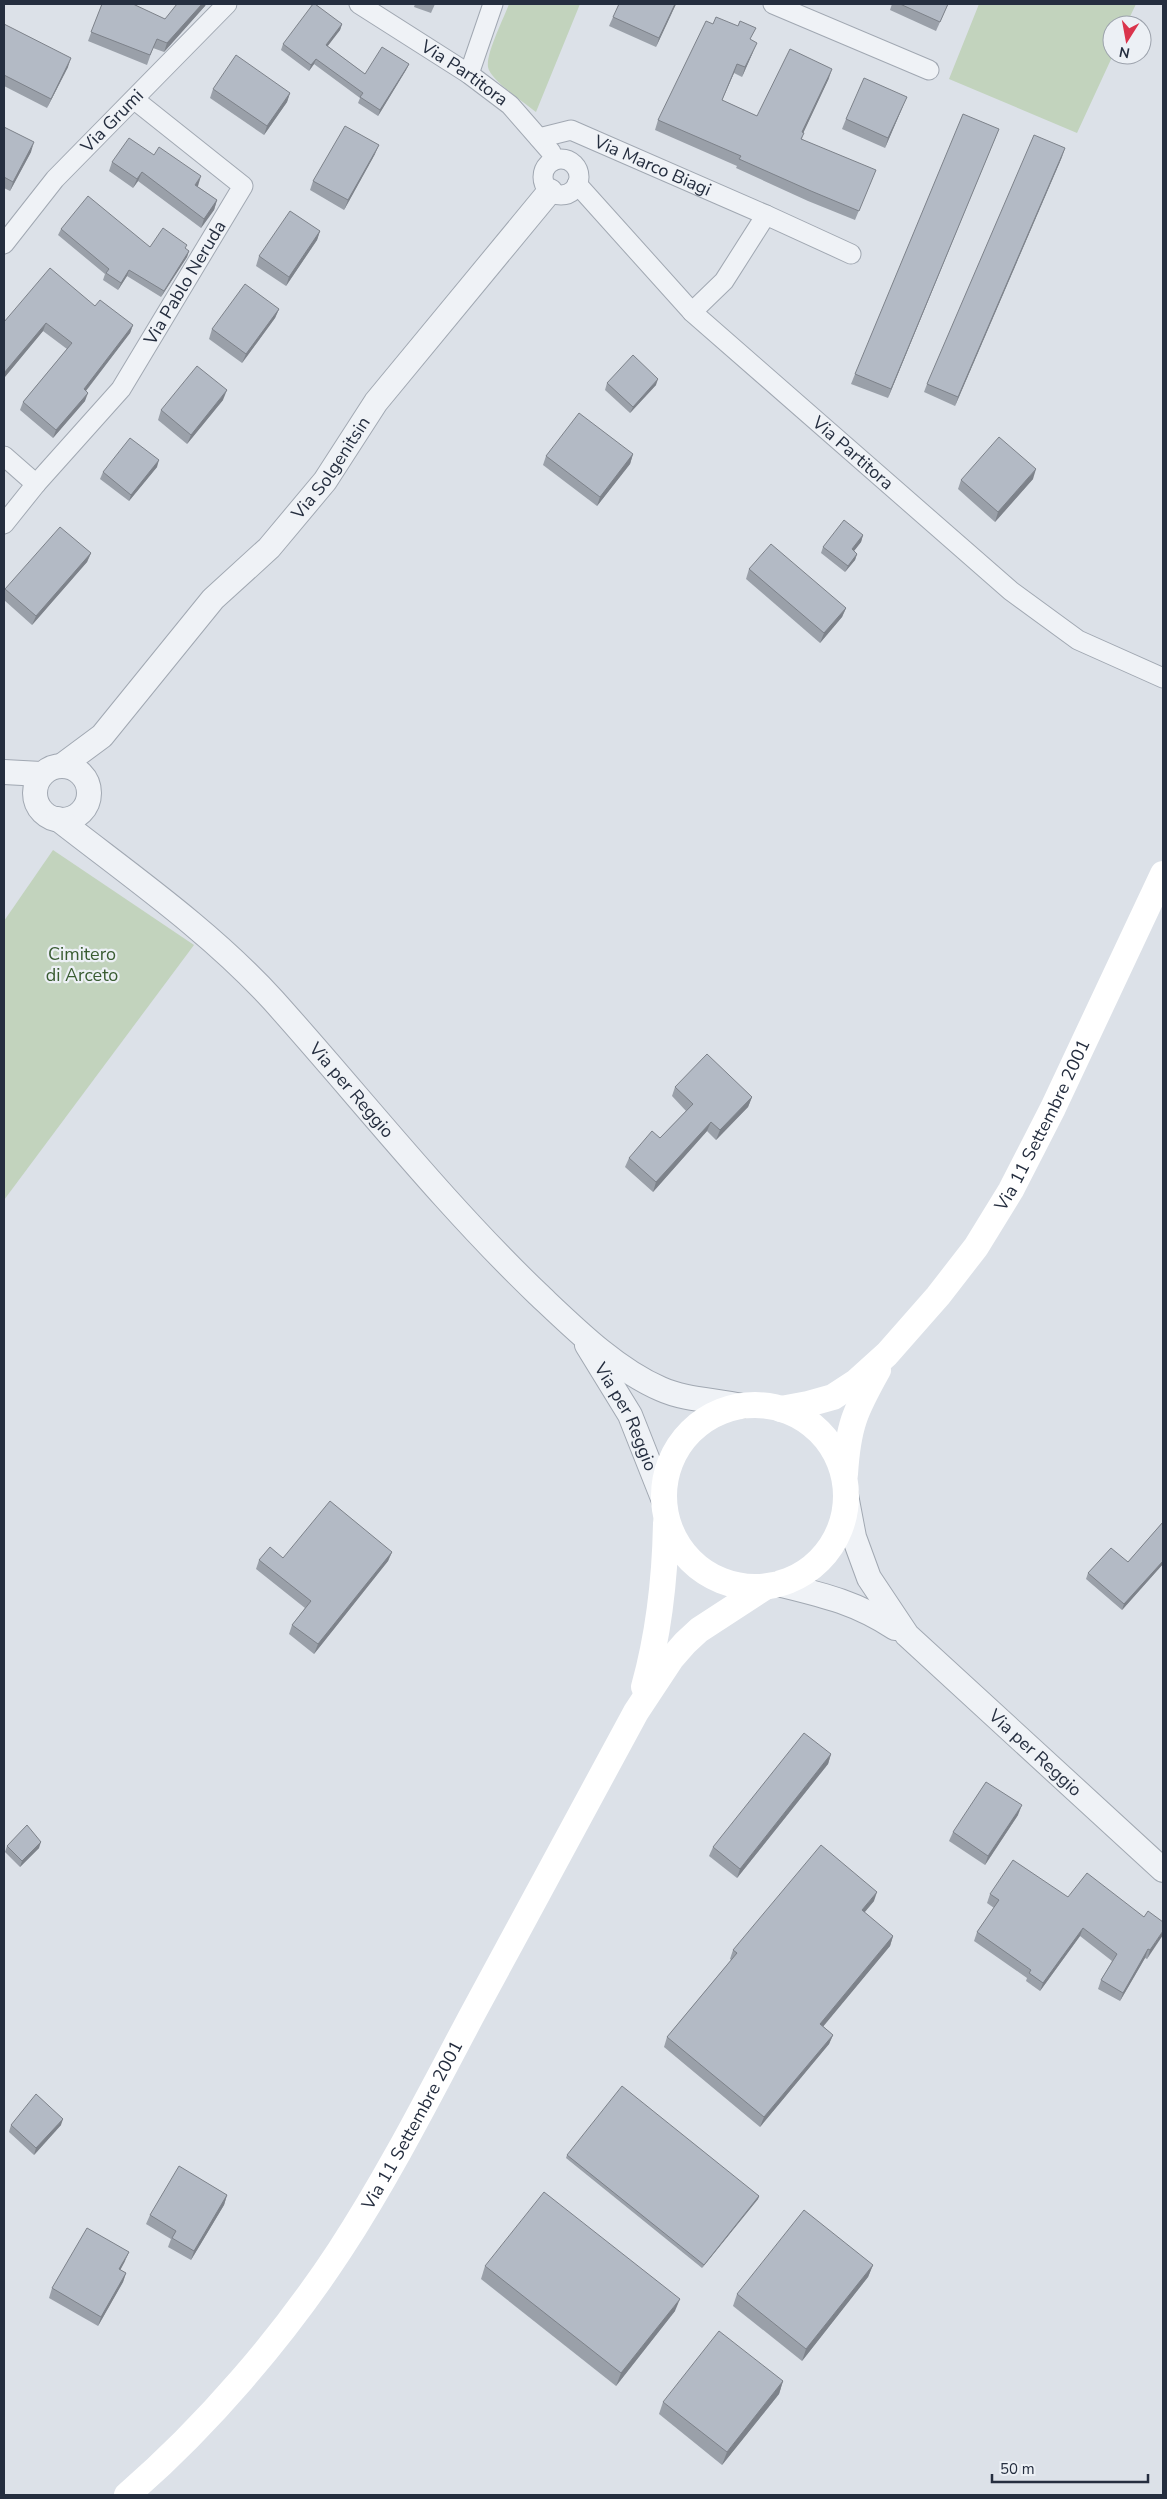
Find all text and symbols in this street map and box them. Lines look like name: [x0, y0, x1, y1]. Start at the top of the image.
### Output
north arrow: [1102, 15, 1152, 65]
street label: Via Partitora: [415, 34, 513, 111]
text: N: [1118, 42, 1132, 63]
street label: Via Grumi: [75, 84, 149, 159]
street label: Via Marco Biagi: [589, 129, 715, 202]
street label: Via Pablo Neruda: [138, 216, 232, 350]
street label: Via Partitora: [806, 410, 899, 495]
street label: Via Solgenitsin: [285, 412, 376, 525]
park label: Cimitero di Arceto: [46, 942, 118, 987]
street label: Via 11 Settembre 2001: [989, 1035, 1096, 1216]
street label: Via per Reggio: [303, 1037, 399, 1143]
street label: Via per Reggio: [588, 1357, 663, 1474]
street label: Via per Reggio: [983, 1703, 1087, 1802]
street label: Via 11 Settembre 2001: [356, 2036, 468, 2215]
scale bar: [992, 2452, 1148, 2484]
text: 50 m: [1000, 2459, 1035, 2479]

